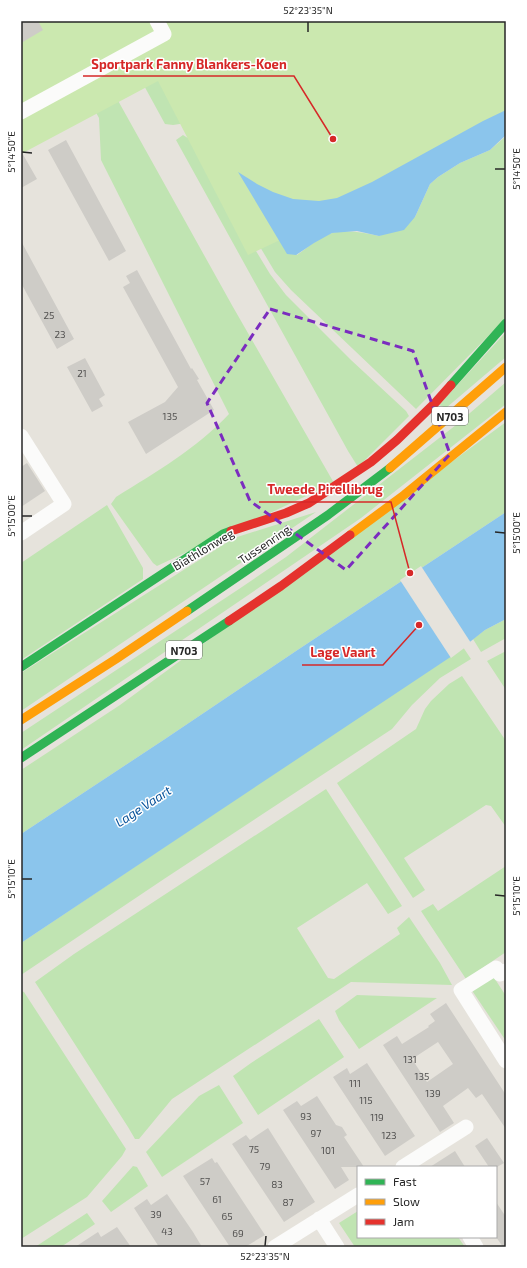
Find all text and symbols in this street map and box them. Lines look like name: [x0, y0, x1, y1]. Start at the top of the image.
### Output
text: 52°23'35"N: [283, 4, 333, 16]
callout: Sportpark Fanny Blankers-Koen: [83, 51, 294, 76]
text: Sportpark Fanny Blankers-Koen: [91, 56, 287, 72]
text: 5°14'50"E: [5, 131, 17, 173]
text: 5°14'50"E: [510, 148, 522, 190]
house number: 25: [44, 309, 54, 321]
house number: 23: [54, 328, 66, 340]
house number: 21: [77, 367, 87, 379]
road number: N703: [432, 407, 468, 425]
house number: 135: [163, 410, 177, 422]
callout: Tweede Pirellibrug: [259, 477, 391, 502]
text: Tweede Pirellibrug: [267, 481, 383, 497]
text: 5°15'00"E: [5, 495, 17, 537]
text: 5°15'00"E: [510, 512, 522, 554]
street label: Tussenring: [235, 521, 293, 567]
street label: Biathlonweg: [170, 525, 236, 573]
callout: Lage Vaart: [302, 640, 383, 665]
road number: N703: [166, 641, 202, 659]
text: Lage Vaart: [310, 644, 376, 660]
water label: Lage Vaart: [112, 782, 174, 830]
text: 5°15'10"E: [5, 859, 17, 899]
text: 5°15'10"E: [510, 876, 522, 916]
house number: 131: [403, 1053, 417, 1065]
house number: 135: [415, 1070, 429, 1082]
house number: 111: [349, 1077, 361, 1089]
house number: 139: [425, 1087, 441, 1099]
house number: 115: [359, 1094, 373, 1106]
house number: 93: [300, 1110, 312, 1122]
house number: 119: [370, 1111, 384, 1123]
house number: 97: [311, 1127, 321, 1139]
house number: 123: [381, 1129, 397, 1141]
house number: 75: [249, 1143, 259, 1155]
house number: 101: [321, 1144, 335, 1156]
house number: 79: [260, 1160, 271, 1172]
legend: [357, 1166, 497, 1238]
text: Fast: [393, 1174, 417, 1188]
house number: 57: [200, 1175, 210, 1187]
house number: 83: [271, 1178, 283, 1190]
house number: 61: [212, 1193, 222, 1205]
text: Slow: [393, 1194, 420, 1208]
house number: 87: [282, 1196, 294, 1208]
house number: 39: [150, 1208, 162, 1220]
house number: 65: [221, 1210, 233, 1222]
text: Jam: [393, 1214, 414, 1228]
house number: 43: [161, 1225, 173, 1237]
house number: 69: [232, 1227, 244, 1239]
text: 52°23'35"N: [240, 1250, 290, 1262]

